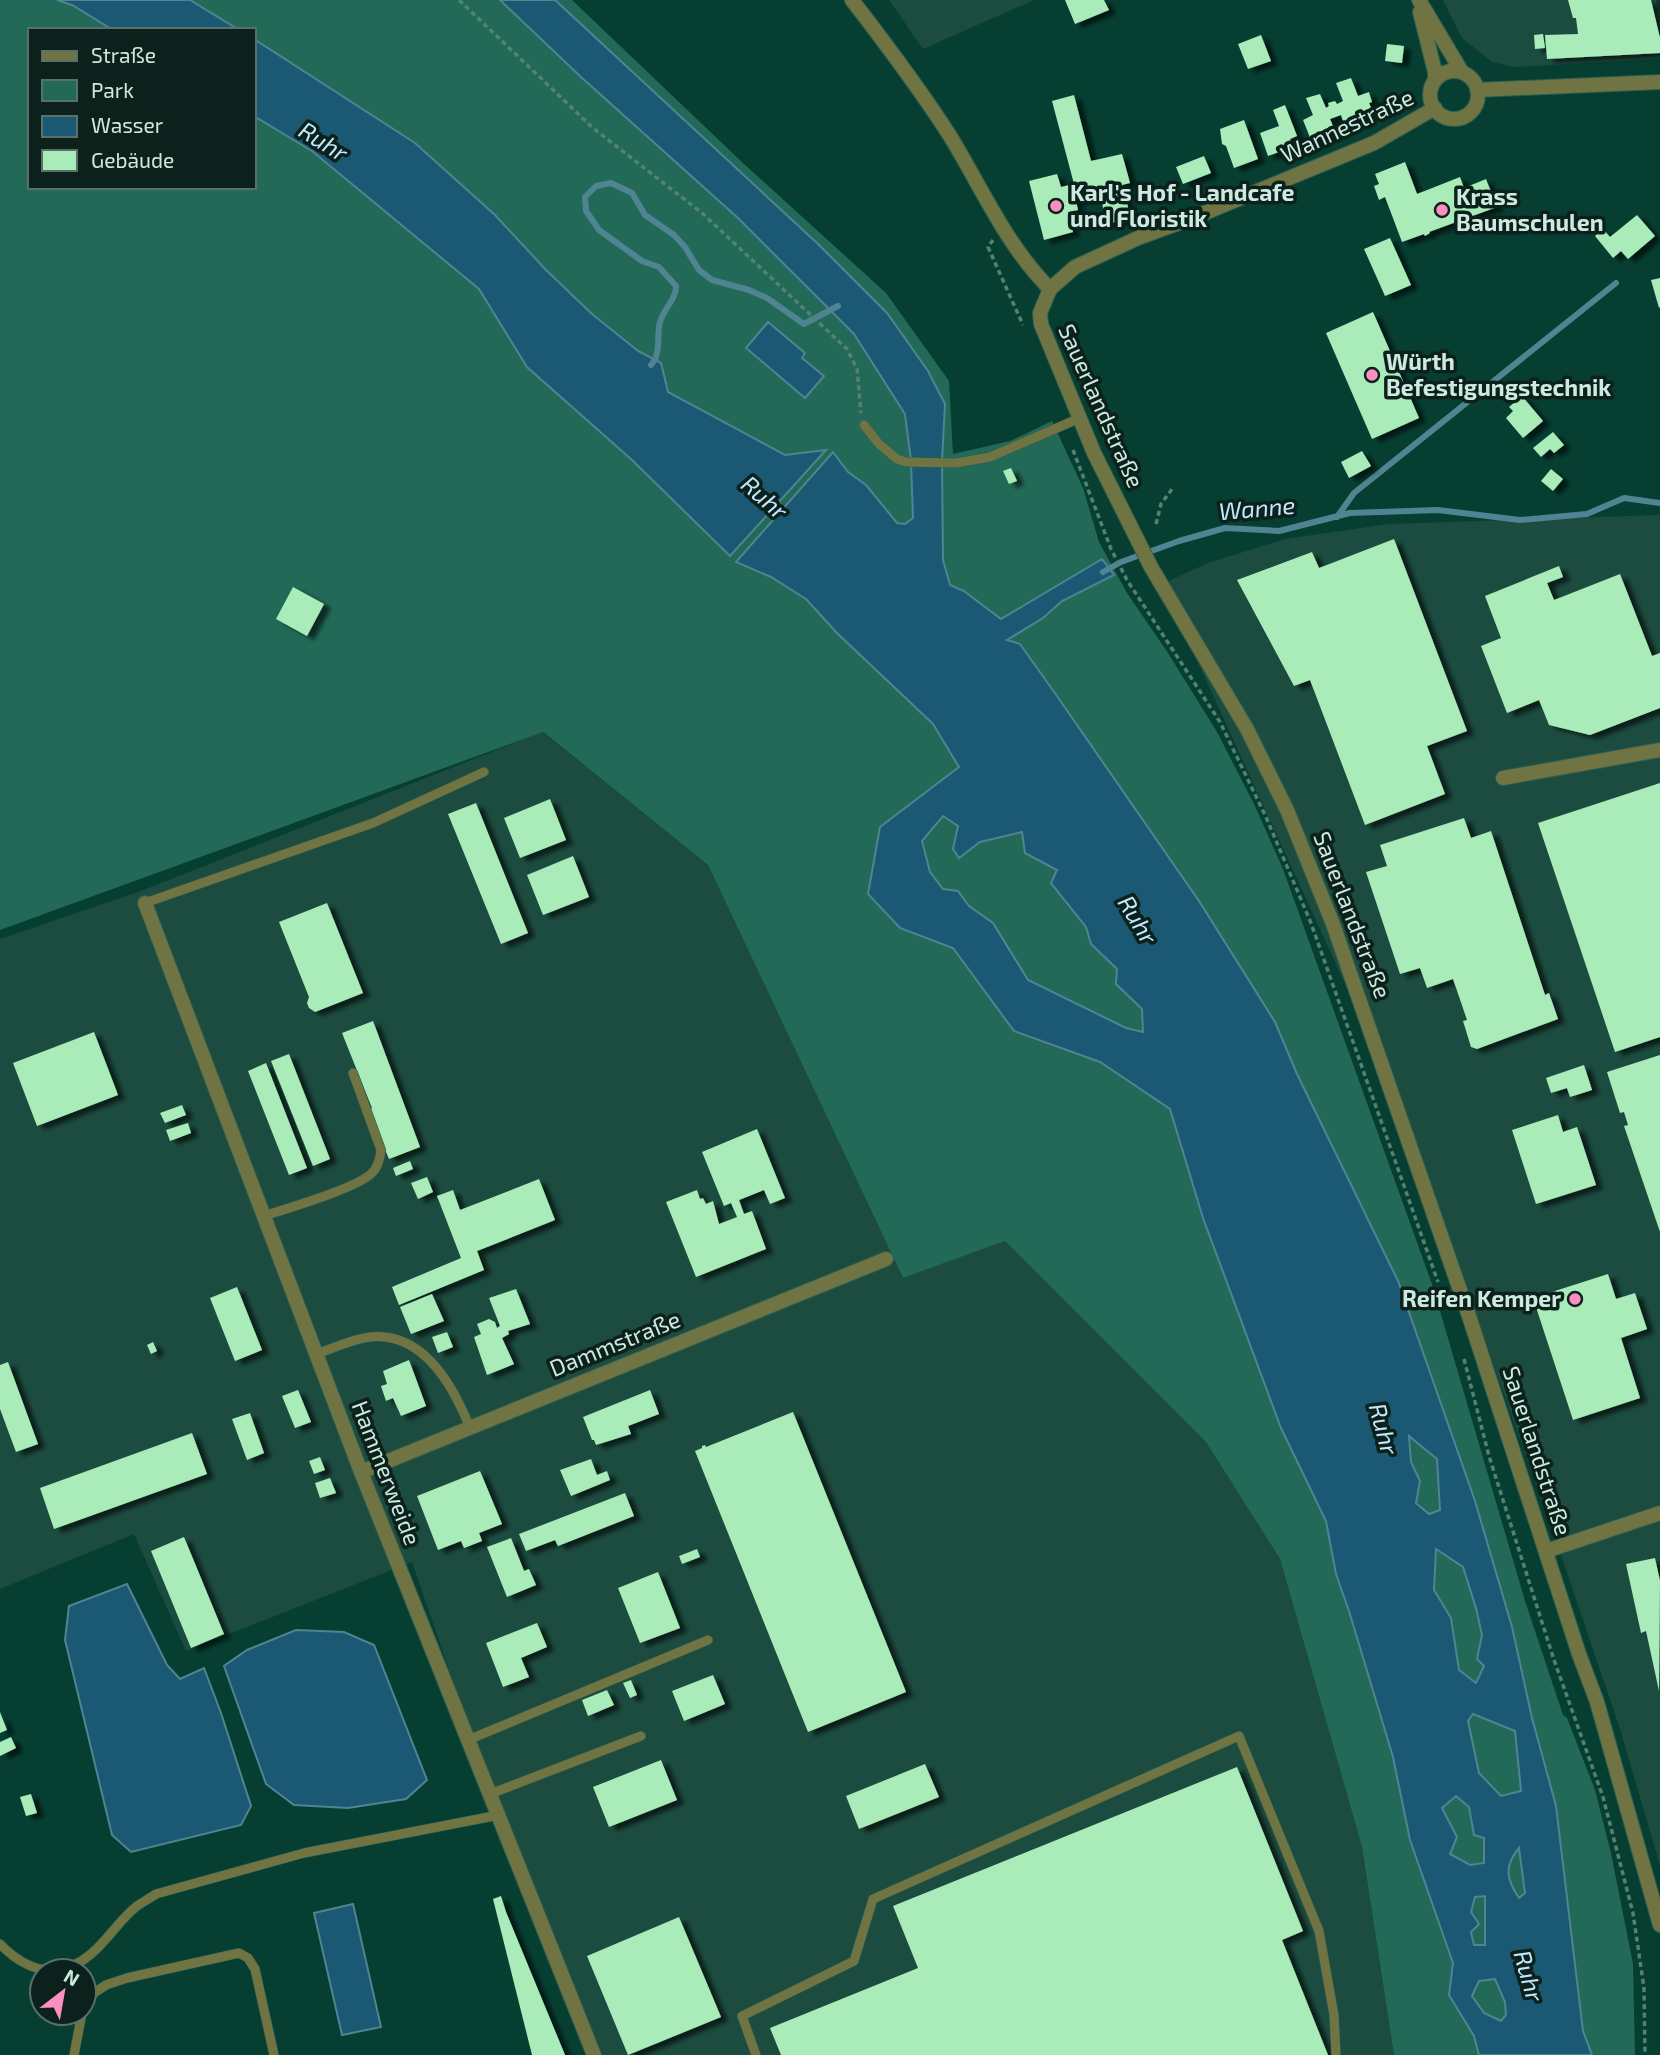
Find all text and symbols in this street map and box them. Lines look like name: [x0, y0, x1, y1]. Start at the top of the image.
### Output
legend: [28, 28, 256, 189]
text: Straße: [91, 42, 156, 67]
text: Park: [91, 77, 134, 102]
street label: Wannestraße: [1276, 82, 1417, 168]
text: Wasser: [91, 112, 164, 137]
water label: Ruhr: [294, 115, 354, 167]
text: Gebäude: [91, 147, 174, 172]
place label: Karl's Hof - Landcafe und Floristik: [1070, 178, 1294, 232]
place label: Krass Baumschulen: [1456, 182, 1603, 236]
marker: Karl's Hof - Landcafe und Floristik: [1048, 198, 1064, 214]
marker: Krass Baumschulen: [1434, 202, 1450, 218]
street label: Sauerlandstraße: [1053, 319, 1151, 492]
place label: Würth Befestigungstechnik: [1386, 347, 1611, 401]
marker: Würth Befestigungstechnik: [1364, 367, 1380, 383]
water label: Ruhr: [736, 469, 794, 525]
water label: Wanne: [1217, 490, 1296, 525]
street label: Sauerlandstraße: [1308, 827, 1398, 1002]
water label: Ruhr: [1112, 890, 1164, 949]
place label: Reifen Kemper: [1402, 1284, 1561, 1312]
marker: Reifen Kemper: [1567, 1291, 1583, 1307]
street label: Dammstraße: [545, 1304, 684, 1382]
street label: Sauerlandstraße: [1497, 1362, 1579, 1539]
street label: Hammerweide: [347, 1397, 427, 1549]
water label: Ruhr: [1364, 1400, 1405, 1458]
water label: Ruhr: [1508, 1947, 1551, 2005]
north arrow: [28, 1957, 98, 2027]
text: N: [60, 1964, 84, 1990]

